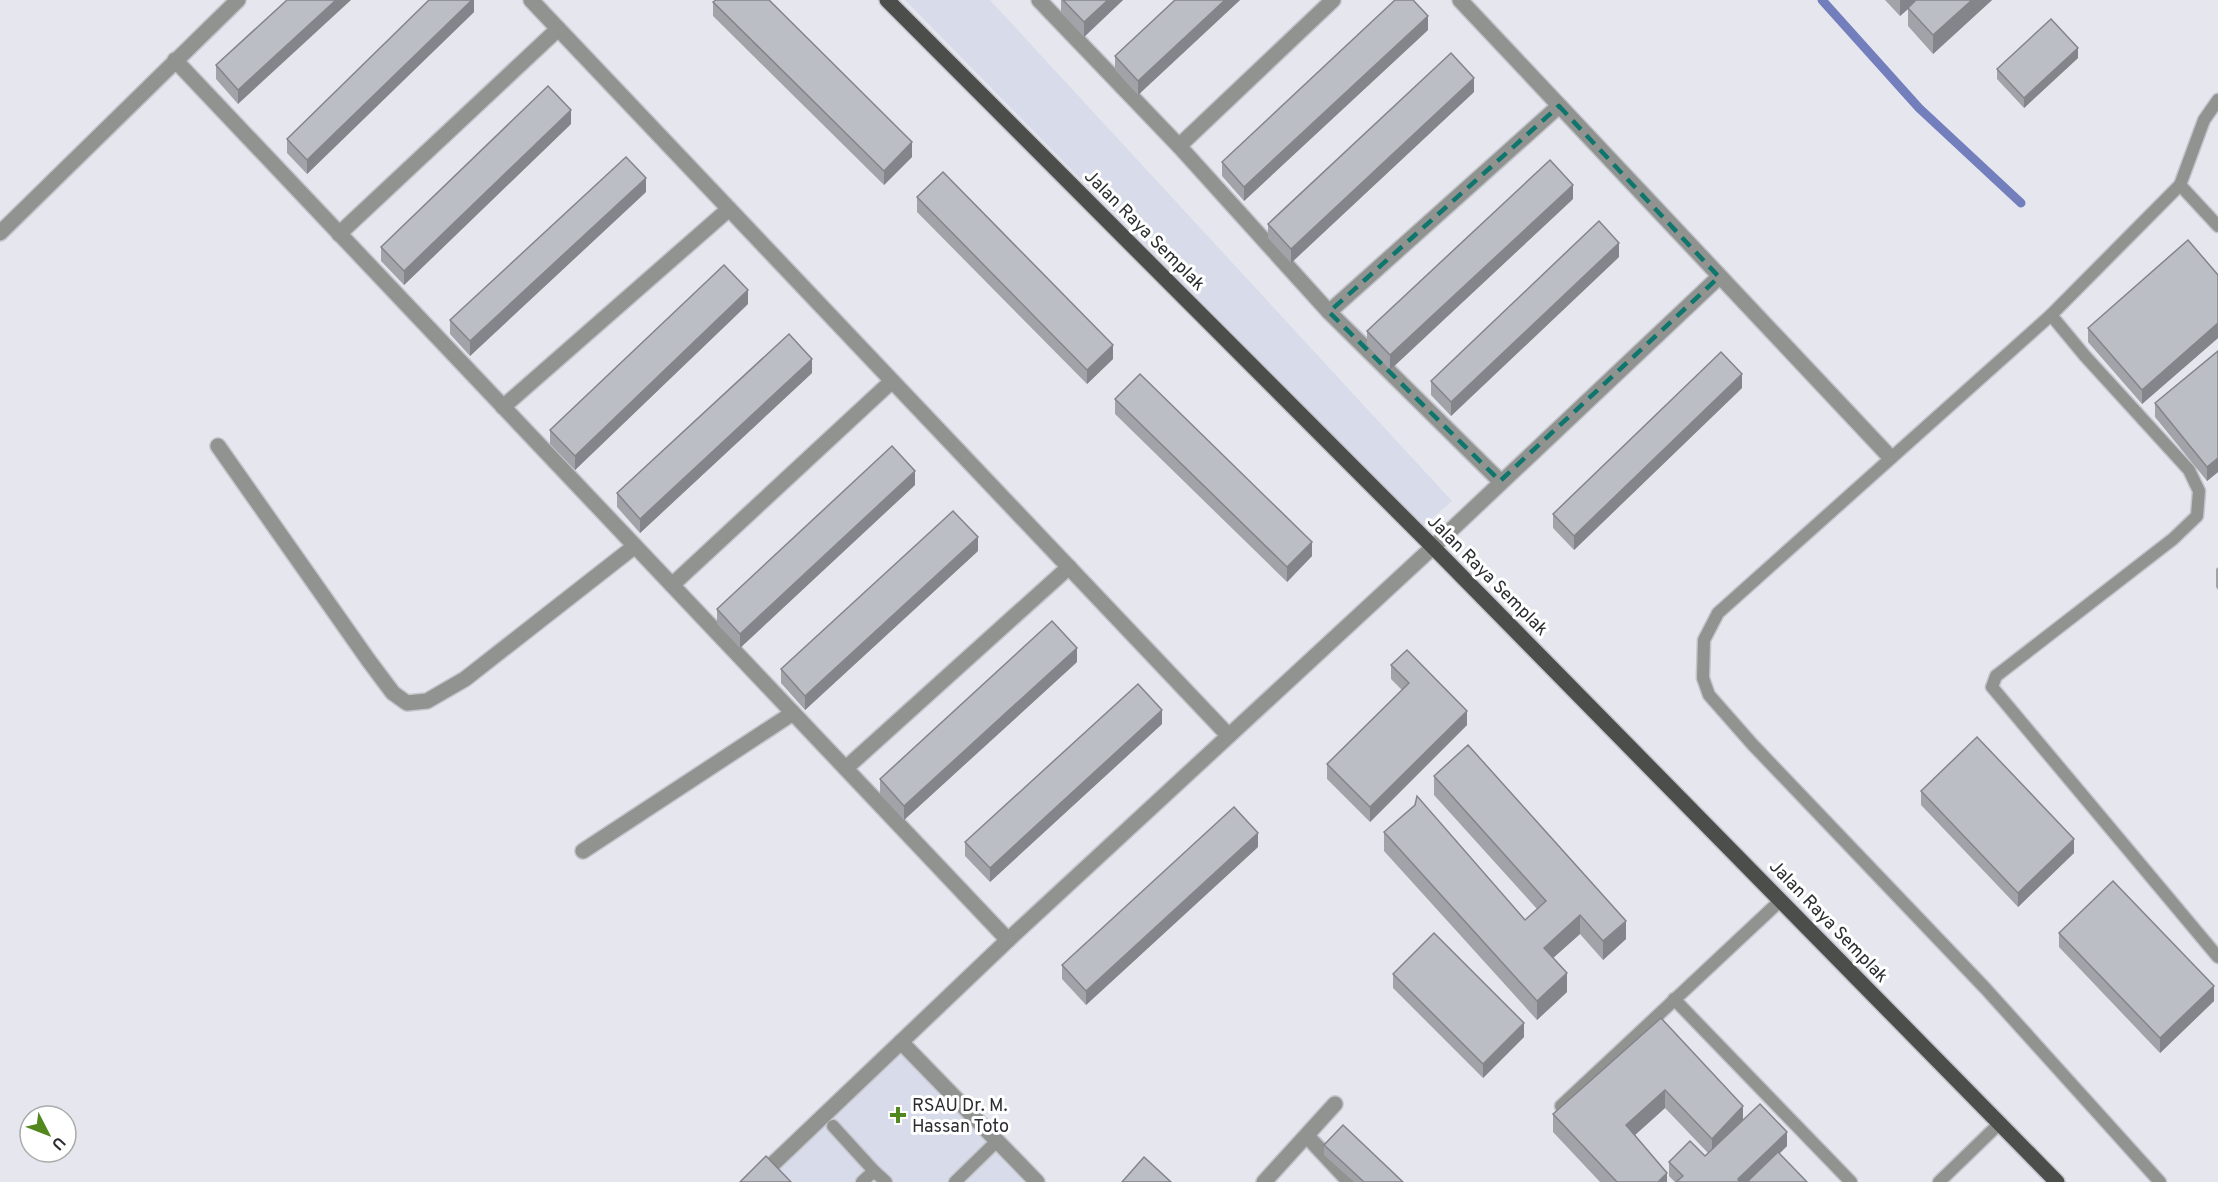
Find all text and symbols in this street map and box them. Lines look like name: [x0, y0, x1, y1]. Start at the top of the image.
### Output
street label: Jalan Raya Semplak: [1079, 166, 1209, 296]
street label: Jalan Raya Semplak: [1422, 511, 1552, 641]
street label: Jalan Raya Semplak: [1763, 856, 1892, 988]
place label: RSAU Dr. M. Hassan Toto: [912, 1095, 1009, 1139]
north arrow: [18, 1104, 78, 1164]
marker: RSAU Dr. M. Hassan Toto: [889, 1106, 907, 1124]
text: U: [46, 1132, 69, 1154]

